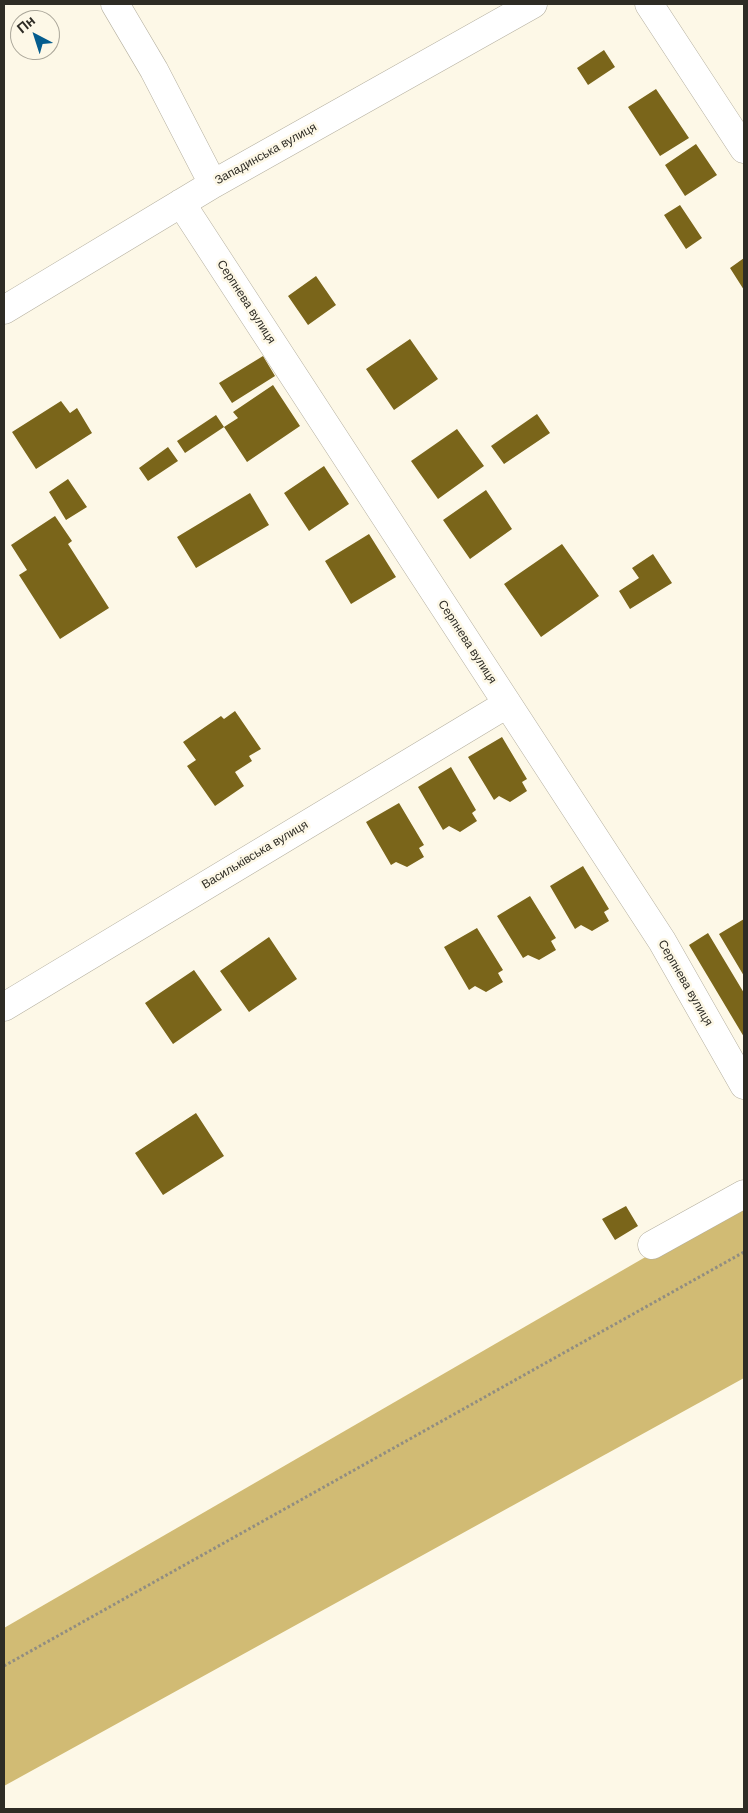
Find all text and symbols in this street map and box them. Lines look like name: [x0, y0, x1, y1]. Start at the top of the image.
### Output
north arrow: [10, 10, 60, 60]
text: Пн: [14, 12, 38, 36]
street label: Западинська вулиця: [213, 120, 319, 188]
street label: Серпнева вулиця: [214, 257, 278, 347]
street label: Серпнева вулиця: [435, 597, 499, 687]
street label: Васильківська вулиця: [199, 818, 311, 892]
street label: Серпнева вулиця: [655, 937, 715, 1029]

